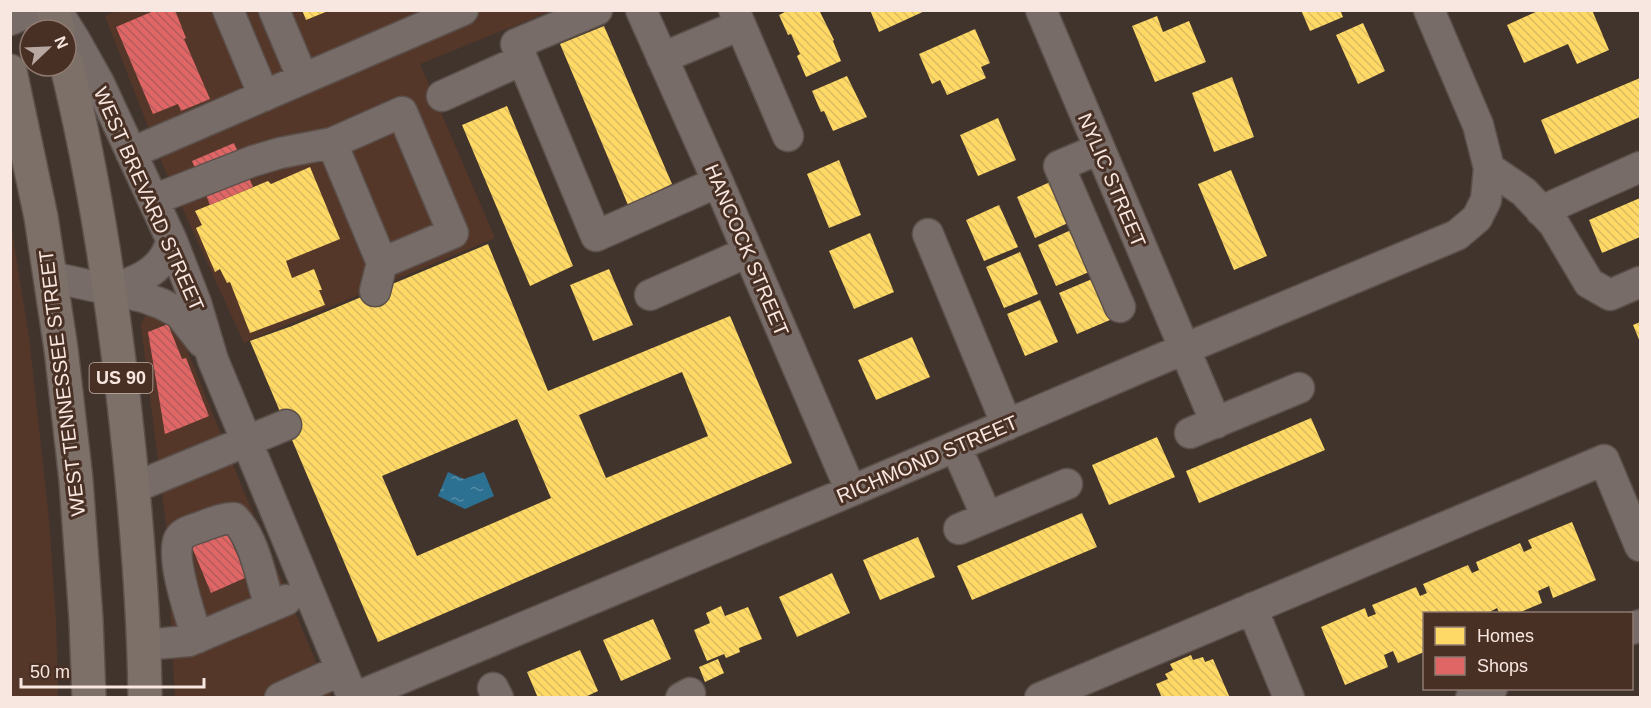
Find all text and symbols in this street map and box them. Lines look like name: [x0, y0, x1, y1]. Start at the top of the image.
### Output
north arrow: [18, 18, 78, 78]
text: N: [51, 34, 71, 51]
street label: WEST BREVARD STREET: [90, 84, 208, 314]
street label: NYLIC STREET: [1074, 110, 1150, 250]
street label: HANCOCK STREET: [701, 161, 793, 339]
street label: WEST TENNESSEE STREET: [35, 249, 89, 517]
road number: US 90: [90, 363, 152, 393]
street label: RICHMOND STREET: [833, 411, 1021, 507]
legend: [1423, 612, 1633, 690]
text: Homes: [1477, 626, 1534, 646]
scale bar: [21, 651, 204, 689]
text: Shops: [1477, 656, 1528, 676]
text: 50 m: [30, 662, 70, 682]

